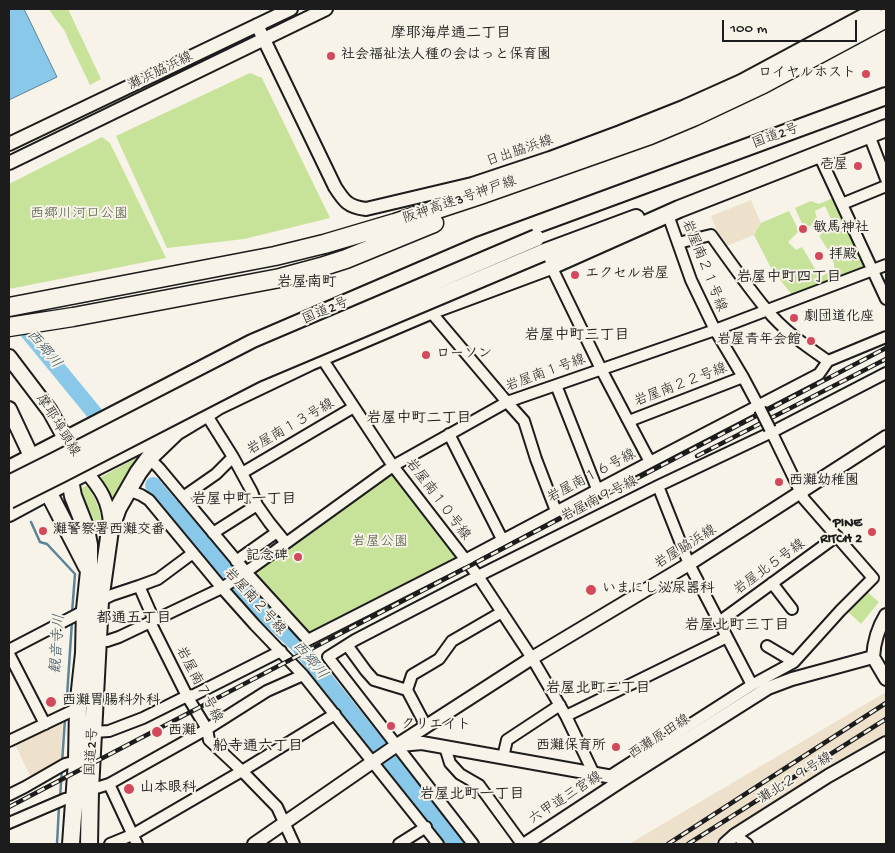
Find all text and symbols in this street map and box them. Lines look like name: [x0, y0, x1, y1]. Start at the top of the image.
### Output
scale bar: [725, 10, 860, 42]
text: 100 m: [730, 20, 767, 38]
district label: 摩耶海岸通二丁目: [391, 26, 511, 44]
place label: 社会福祉法人種の会はっと保育園: [341, 48, 551, 64]
street label: 灘浜脇浜線: [126, 49, 196, 95]
marker: 社会福祉法人種の会はっと保育園: [325, 50, 337, 62]
place label: ロイヤルホスト: [758, 66, 856, 82]
marker: ロイヤルホスト: [860, 68, 872, 80]
street label: 国道2号: [750, 121, 802, 153]
street label: 日出脇浜線: [484, 133, 556, 171]
place label: 壱屋: [820, 158, 848, 174]
marker: 壱屋: [852, 160, 864, 172]
street label: 阪神高速3号神戸線: [401, 174, 519, 228]
park label: 西郷川河口公園: [30, 207, 128, 223]
street label: 岩屋南２１号線: [677, 217, 729, 315]
place label: 敏馬神社: [813, 221, 869, 237]
marker: 敏馬神社: [797, 223, 809, 235]
place label: 拝殿: [829, 248, 857, 264]
marker: 拝殿: [813, 250, 825, 262]
place label: エクセル岩屋: [585, 267, 669, 283]
marker: エクセル岩屋: [569, 269, 581, 281]
district label: 岩屋中町四丁目: [737, 270, 841, 288]
district label: 岩屋南町: [277, 275, 337, 293]
street label: 国道2号: [300, 295, 352, 329]
place label: 劇団道化座: [804, 310, 874, 326]
marker: 劇団道化座: [788, 312, 800, 324]
water label: 西郷川: [22, 327, 64, 373]
district label: 岩屋中町三丁目: [525, 328, 629, 346]
place label: 岩屋青年会館: [717, 333, 801, 349]
marker: 岩屋青年会館: [805, 335, 817, 347]
place label: ローソン: [436, 347, 492, 363]
marker: ローソン: [420, 349, 432, 361]
street label: 岩屋南１号線: [504, 352, 588, 396]
street label: 岩屋南２２号線: [632, 361, 730, 411]
street label: 摩耶埠頭線: [31, 392, 83, 460]
street label: 岩屋南１３号線: [244, 396, 338, 460]
district label: 岩屋中町二丁目: [367, 411, 471, 429]
street label: 岩屋南１６号線: [545, 447, 639, 507]
street label: 岩屋南１０号線: [401, 456, 473, 544]
street label: 岩屋南９号線: [559, 473, 641, 527]
place label: 西灘幼稚園: [789, 474, 859, 490]
marker: 西灘幼稚園: [773, 476, 785, 488]
district label: 岩屋中町一丁目: [192, 492, 296, 510]
place label: PINE RITCH 2: [820, 516, 862, 548]
street label: 岩屋脇浜線: [652, 522, 720, 574]
place label: 灘警察署西灘交番: [53, 523, 165, 539]
marker: 灘警察署西灘交番: [37, 525, 49, 537]
marker: PINE RITCH 2: [866, 526, 878, 538]
park label: 岩屋公園: [352, 535, 408, 551]
street label: 岩屋北５号線: [731, 537, 809, 599]
place label: 記念碑: [246, 549, 288, 565]
marker: 記念碑: [292, 551, 304, 563]
street label: 岩屋南２号線: [220, 565, 288, 639]
place label: いまにし泌尿器科: [602, 582, 714, 598]
marker: いまにし泌尿器科: [584, 583, 598, 597]
district label: 都通五丁目: [97, 611, 171, 629]
water label: 観音寺川: [48, 613, 70, 675]
district label: 岩屋北町三丁目: [685, 618, 789, 636]
water label: 西郷川: [288, 638, 330, 684]
street label: 岩屋南７号線: [171, 644, 225, 726]
district label: 岩屋北町二丁目: [546, 681, 650, 699]
place label: 西灘胃腸科外科: [62, 694, 160, 710]
marker: 西灘胃腸科外科: [44, 695, 58, 709]
street label: 西灘原田線: [626, 712, 694, 764]
place label: クリエイト: [401, 718, 471, 734]
marker: クリエイト: [385, 720, 397, 732]
place label: 西灘: [168, 724, 196, 740]
marker: 西灘: [150, 725, 164, 739]
street label: 国道2号: [83, 727, 103, 777]
district label: 船寺通六丁目: [213, 739, 303, 757]
place label: 西灘保育所: [536, 739, 606, 755]
marker: 西灘保育所: [610, 741, 622, 753]
street label: 灘北２９号線: [756, 750, 836, 808]
street label: 六甲道三宮線: [526, 769, 606, 829]
place label: 山本眼科: [140, 781, 196, 797]
marker: 山本眼科: [122, 782, 136, 796]
district label: 岩屋北町一丁目: [420, 787, 524, 805]

